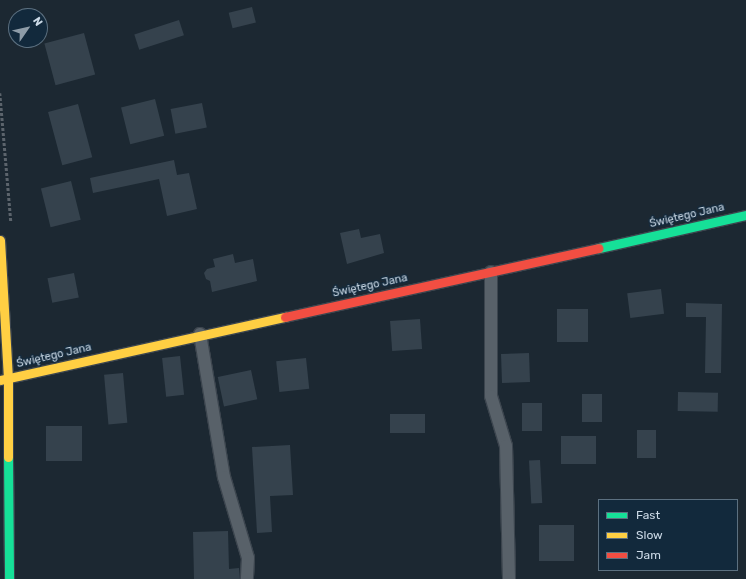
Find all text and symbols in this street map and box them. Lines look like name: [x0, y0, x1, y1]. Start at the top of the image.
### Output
north arrow: [8, 8, 48, 48]
text: N: [30, 15, 45, 28]
street label: Świętego Jana: [648, 201, 726, 231]
street label: Świętego Jana: [331, 272, 409, 300]
street label: Świętego Jana: [15, 341, 93, 371]
legend: [598, 499, 738, 571]
text: Fast: [636, 508, 660, 522]
text: Slow: [636, 528, 663, 542]
text: Jam: [636, 548, 661, 562]

